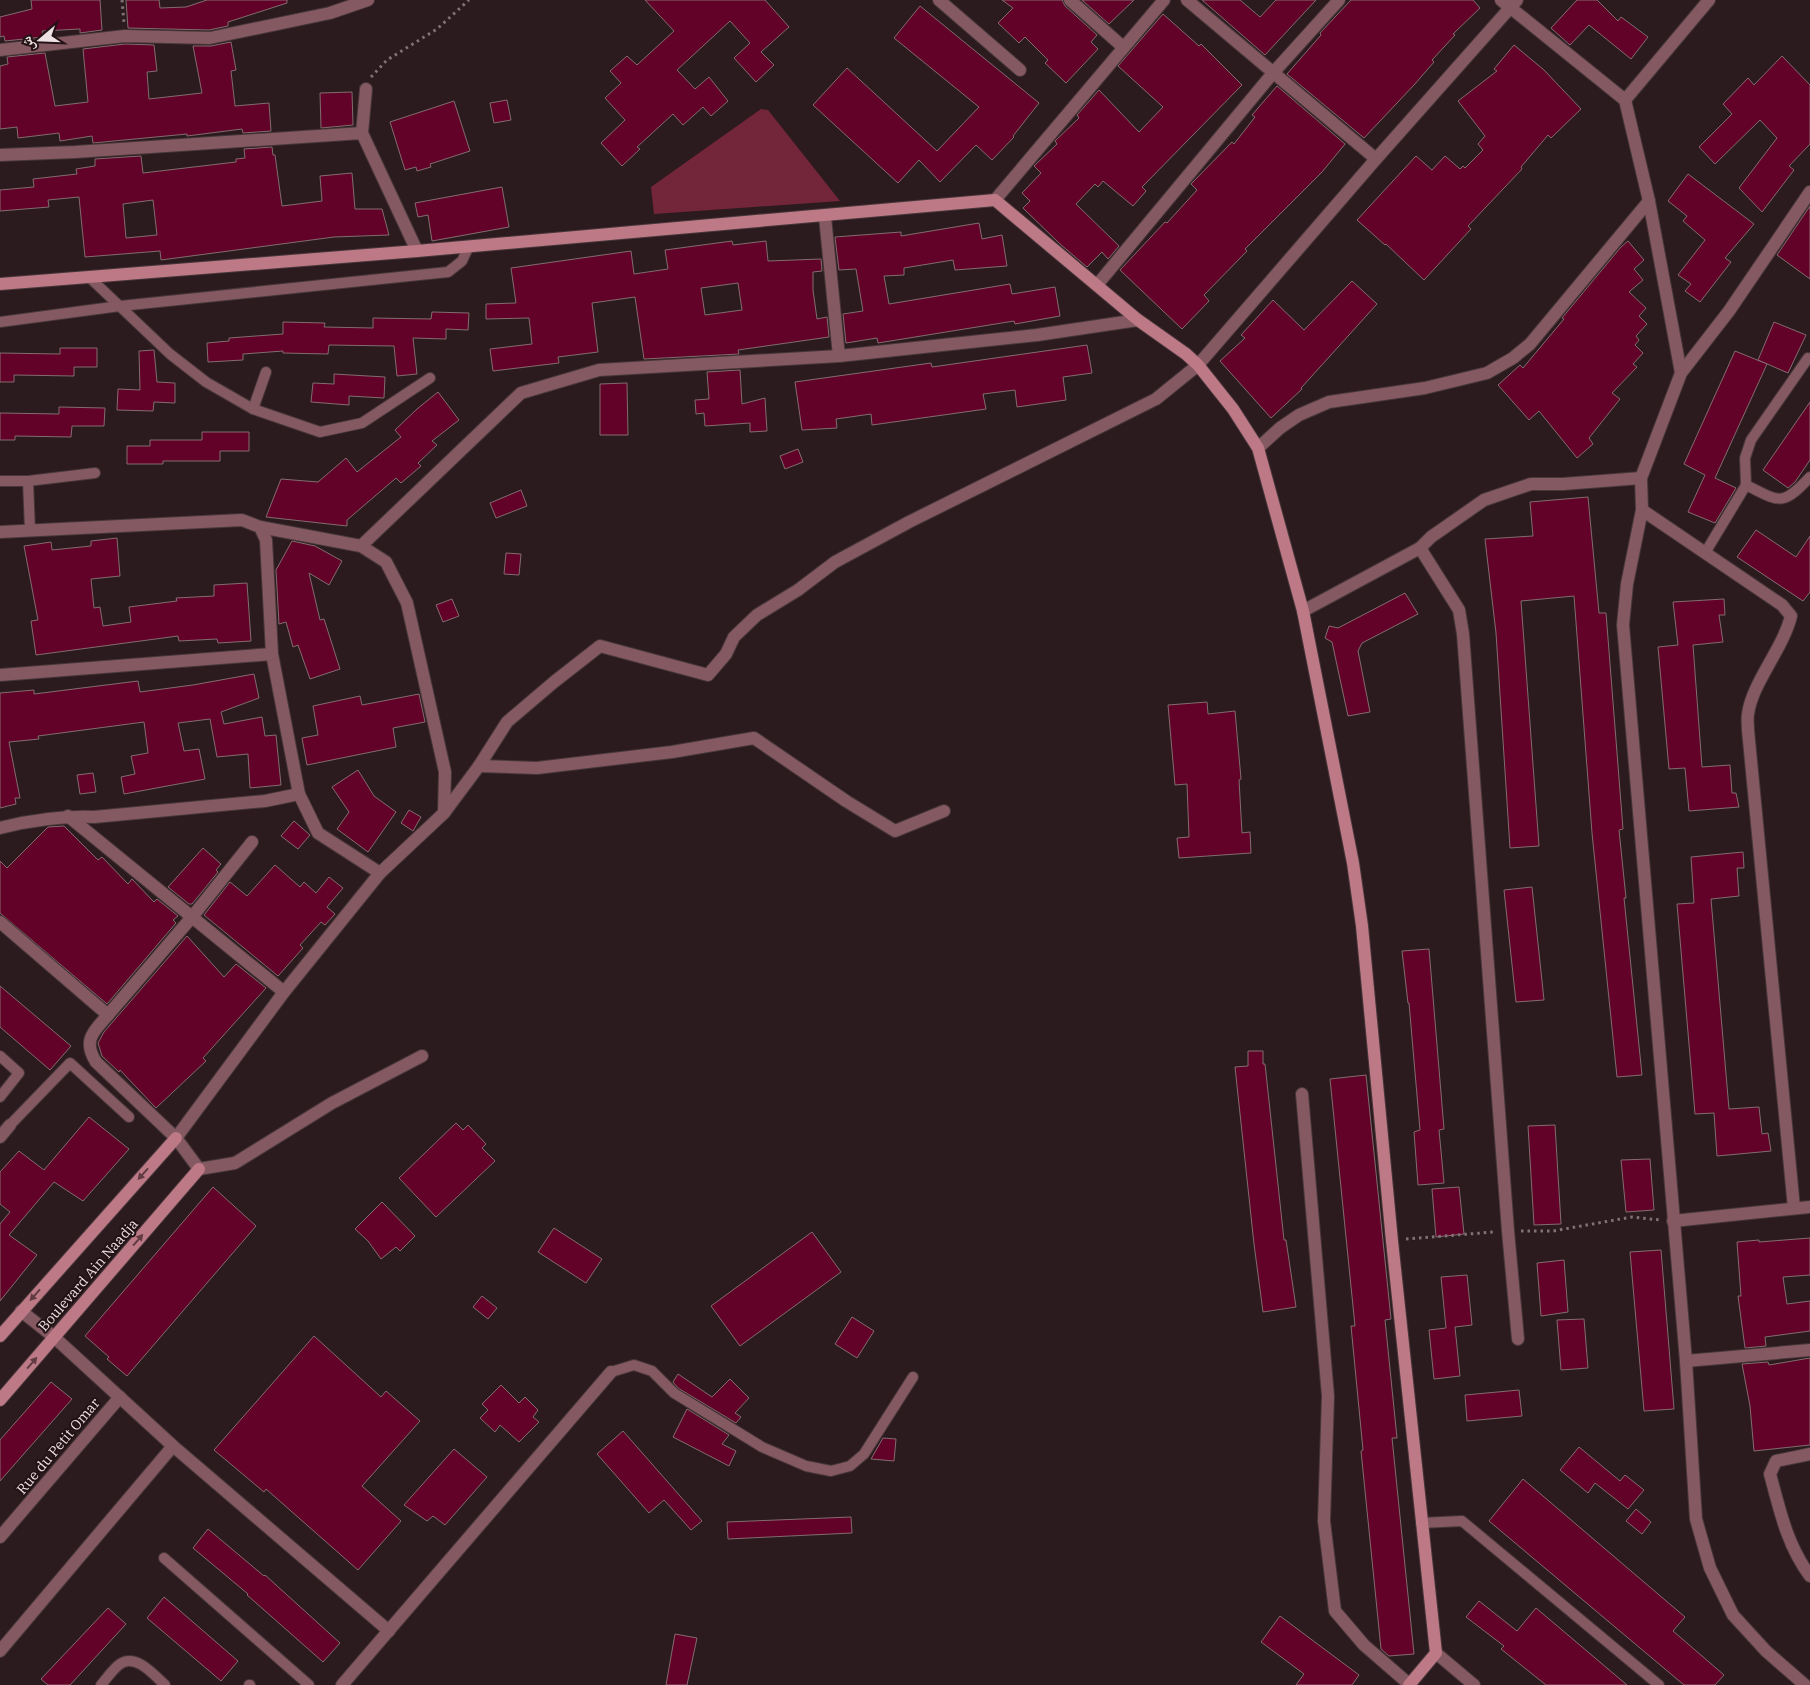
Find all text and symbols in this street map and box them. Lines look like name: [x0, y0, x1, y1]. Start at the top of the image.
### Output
north arrow: [15, 15, 65, 65]
text: ش: [17, 34, 39, 54]
one-way arrow: [137, 1168, 149, 1180]
street label: Boulevard Ain Naadja: [34, 1215, 142, 1335]
one-way arrow: [132, 1235, 144, 1247]
one-way arrow: [29, 1289, 41, 1301]
one-way arrow: [26, 1357, 37, 1370]
street label: Rue du Petit Omar: [13, 1394, 104, 1498]

